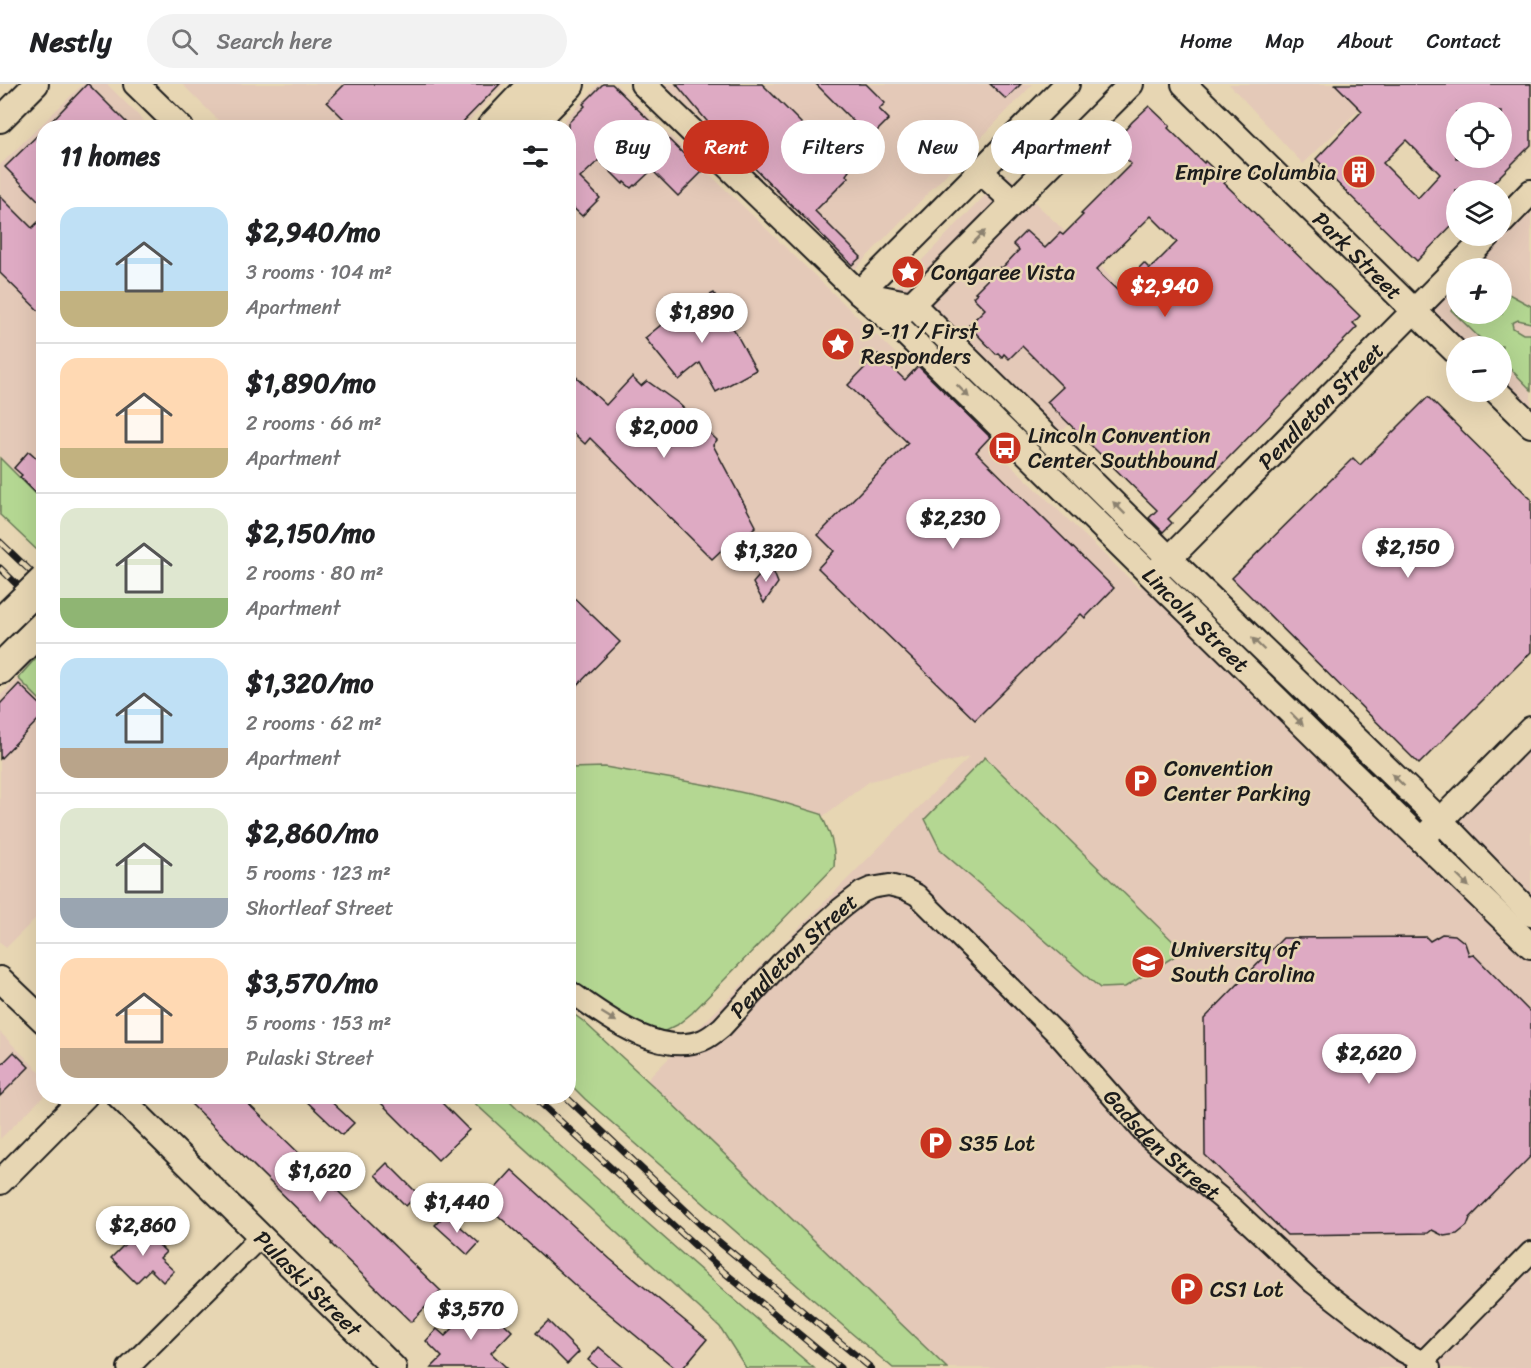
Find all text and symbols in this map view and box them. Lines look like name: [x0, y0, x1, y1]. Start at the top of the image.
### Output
search box: [147, 14, 567, 68]
text: Nestly: [30, 17, 111, 66]
text: Search here: [216, 22, 332, 61]
text: Home: [1180, 22, 1232, 60]
text: Map: [1265, 22, 1304, 60]
text: About: [1337, 22, 1394, 60]
text: Contact: [1427, 22, 1501, 60]
icon: search: [168, 25, 201, 58]
map controls: [1446, 102, 1512, 402]
button: locate: [1446, 102, 1512, 168]
chip: Buy: [594, 120, 671, 174]
chip: Rent: [683, 120, 769, 174]
chip: Filters: [781, 120, 885, 174]
chip: New: [897, 120, 979, 174]
chip: Apartment: [991, 120, 1132, 174]
text: 11 homes: [60, 133, 160, 179]
icon: filters: [519, 140, 552, 173]
place label: Empire Columbia: [1175, 153, 1336, 192]
building icon: Empire Columbia: [1341, 154, 1377, 190]
button: layers: [1446, 180, 1512, 246]
street label: Park Street: [1303, 201, 1412, 310]
text: $2,940/mo: [246, 209, 380, 255]
one-way arrow: [972, 230, 987, 244]
icon: home: [108, 231, 180, 303]
place label: Congaree Vista: [931, 253, 1075, 292]
place icon: Congaree Vista: [890, 254, 926, 290]
text: 3 rooms · 104 m²: [246, 255, 392, 290]
button: +: [1446, 258, 1512, 324]
pin: $2,940: [1116, 267, 1214, 318]
text: $2,940: [1131, 269, 1199, 304]
text: Apartment: [246, 290, 340, 325]
pin: $1,890: [653, 293, 751, 344]
text: $1,890: [670, 295, 734, 330]
place label: 9 -11 / First Responders: [861, 312, 979, 376]
place icon: 9 -11 / First Responders: [820, 326, 856, 362]
street label: Pendleton Street: [1248, 332, 1394, 479]
button: −: [1446, 336, 1512, 402]
text: $1,890/mo: [246, 360, 376, 406]
icon: home: [108, 382, 180, 454]
one-way arrow: [955, 383, 969, 397]
text: 2 rooms · 66 m²: [246, 406, 382, 441]
pin: $2,000: [615, 408, 713, 459]
text: $2,000: [630, 410, 698, 445]
place label: Lincoln Convention Center Southbound: [1028, 416, 1218, 480]
bus stop icon: Lincoln Convention Center Southbound: [987, 430, 1023, 466]
text: Apartment: [246, 441, 340, 476]
pin: $2,230: [904, 499, 1002, 550]
text: $2,230: [920, 501, 986, 536]
one-way arrow: [1111, 501, 1126, 515]
text: $2,150/mo: [246, 510, 375, 556]
pin: $2,150: [1359, 528, 1457, 579]
text: $2,150: [1376, 530, 1440, 565]
icon: home: [108, 532, 180, 604]
pin: $1,320: [717, 532, 815, 583]
text: $1,320: [735, 534, 797, 569]
text: 2 rooms · 80 m²: [246, 556, 384, 591]
street label: Lincoln Street: [1133, 557, 1259, 683]
text: Apartment: [246, 591, 340, 626]
one-way arrow: [1251, 637, 1266, 651]
text: $1,320/mo: [246, 660, 373, 706]
icon: home: [108, 682, 180, 754]
text: 2 rooms · 62 m²: [246, 706, 382, 741]
one-way arrow: [1289, 711, 1303, 725]
text: Apartment: [246, 741, 340, 776]
place label: Convention Center Parking: [1164, 749, 1311, 813]
parking icon: Convention Center Parking: [1123, 763, 1159, 799]
one-way arrow: [1391, 773, 1406, 787]
text: $2,860/mo: [246, 810, 378, 856]
icon: home: [108, 832, 180, 904]
text: 5 rooms · 123 m²: [246, 856, 391, 891]
one-way arrow: [1456, 874, 1471, 888]
street label: Pendleton Street: [720, 883, 867, 1028]
text: Shortleaf Street: [246, 891, 393, 926]
place label: University of South Carolina: [1171, 930, 1315, 994]
school or university icon: University of South Carolina: [1130, 944, 1166, 980]
text: $3,570/mo: [246, 960, 378, 1006]
icon: home: [108, 982, 180, 1054]
text: 5 rooms · 153 m²: [246, 1006, 391, 1041]
one-way arrow: [601, 1012, 617, 1023]
pin: $2,620: [1320, 1034, 1418, 1085]
text: $2,620: [1336, 1036, 1402, 1071]
text: Pulaski Street: [246, 1041, 373, 1076]
street label: Gadsden Street: [1093, 1079, 1230, 1211]
place label: S35 Lot: [959, 1124, 1035, 1163]
parking icon: S35 Lot: [918, 1125, 954, 1161]
pin: $1,620: [271, 1152, 369, 1203]
text: $1,620: [289, 1154, 351, 1189]
pin: $1,440: [408, 1183, 506, 1234]
text: $1,440: [424, 1185, 490, 1220]
pin: $2,860: [94, 1206, 192, 1257]
text: $2,860: [110, 1208, 176, 1243]
street label: Pulaski Street: [244, 1220, 372, 1347]
place label: CS1 Lot: [1210, 1270, 1284, 1309]
parking icon: CS1 Lot: [1169, 1271, 1205, 1307]
pin: $3,570: [422, 1290, 520, 1341]
text: $3,570: [438, 1292, 504, 1327]

